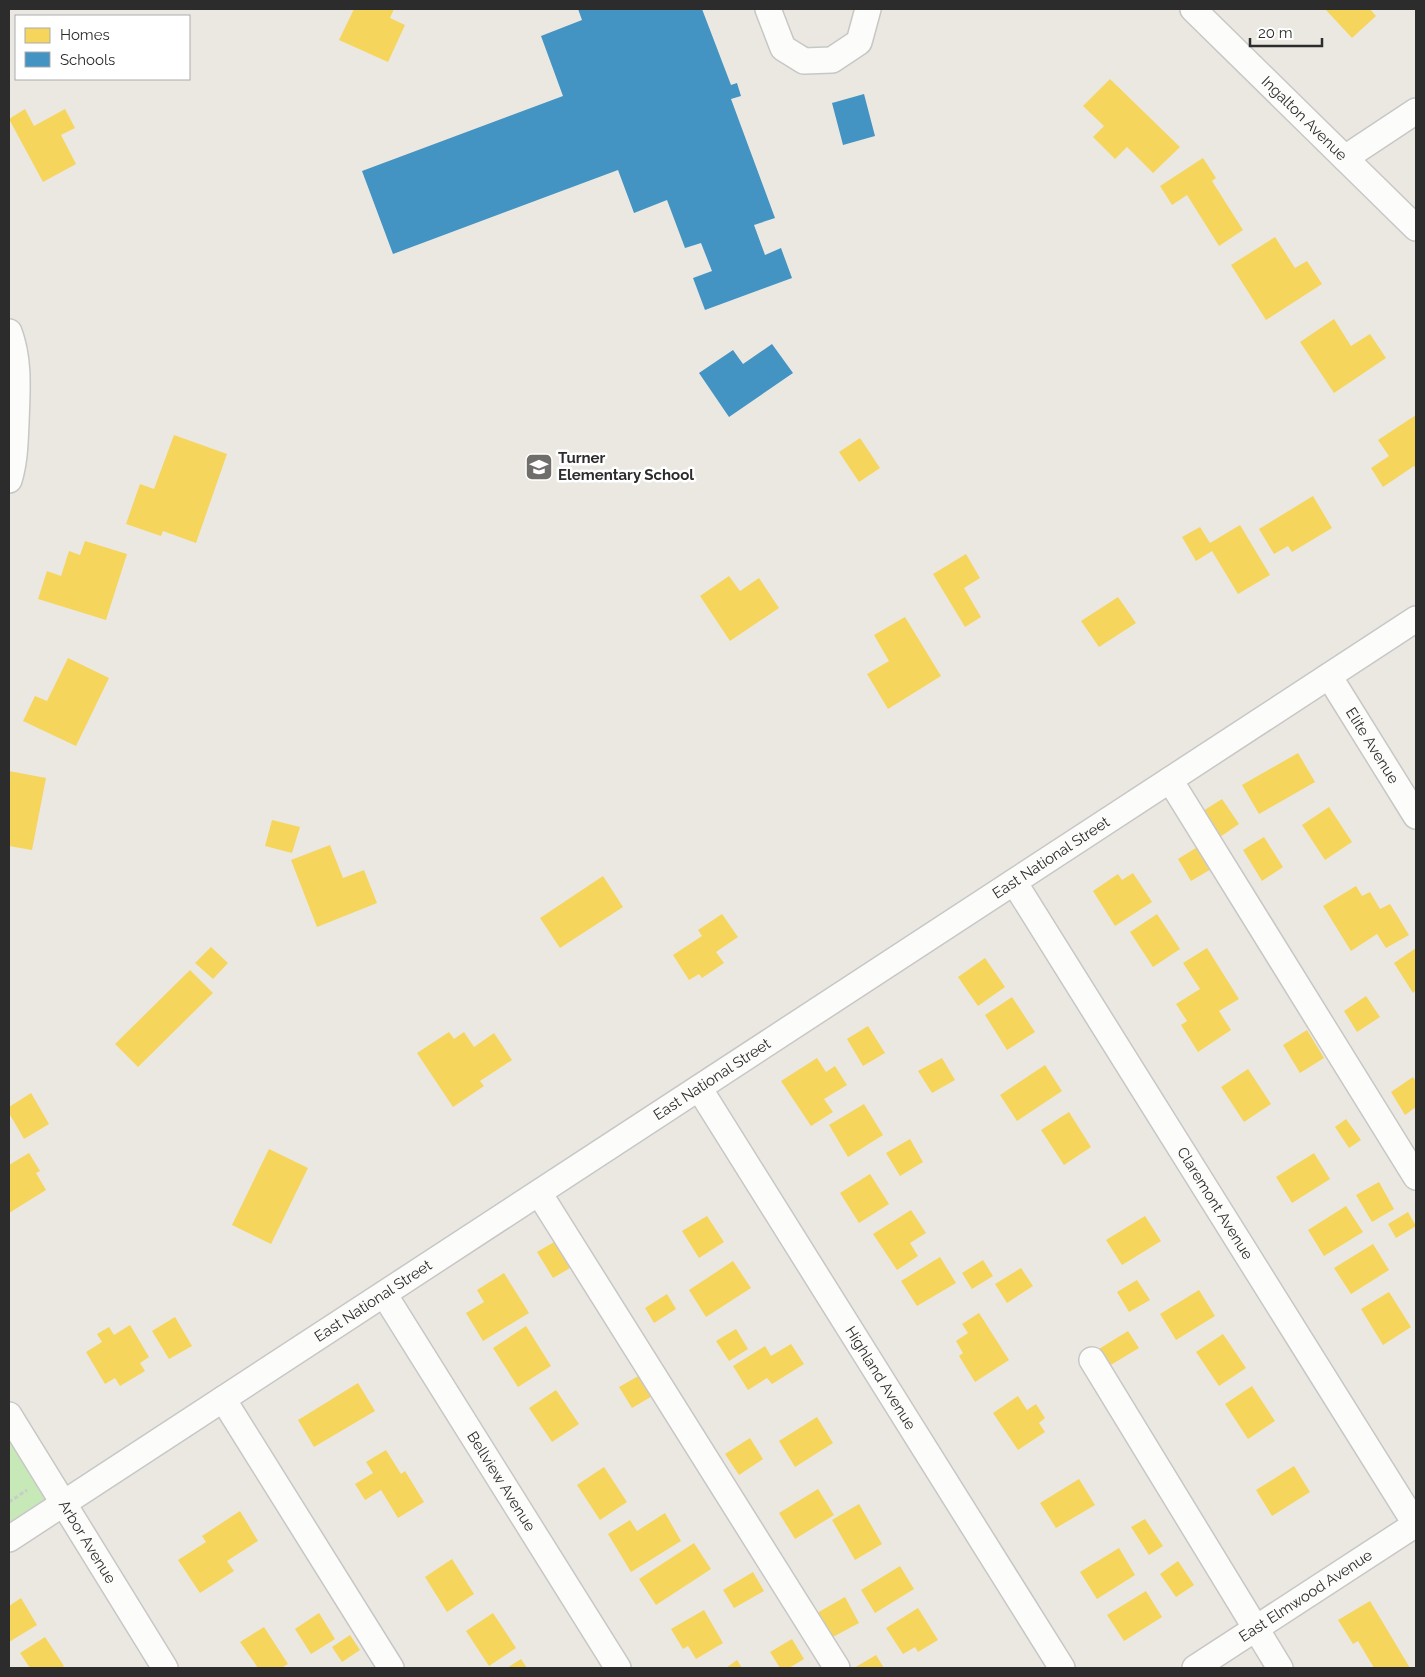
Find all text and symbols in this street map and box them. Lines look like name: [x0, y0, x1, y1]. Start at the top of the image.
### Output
legend: [15, 15, 190, 80]
scale bar: [1250, 15, 1322, 47]
text: 20 m: [1258, 24, 1293, 42]
text: Homes: [60, 26, 110, 44]
text: Schools: [60, 51, 115, 69]
street label: Ingalton Avenue: [1258, 72, 1351, 164]
place label: Turner Elementary School: [558, 449, 694, 484]
school or university icon: Turner Elementary School: [524, 452, 554, 482]
street label: Elite Avenue: [1342, 704, 1403, 787]
street label: East National Street: [989, 813, 1113, 902]
street label: East National Street: [650, 1034, 774, 1124]
street label: Claremont Avenue: [1173, 1144, 1257, 1263]
street label: East National Street: [311, 1256, 435, 1346]
street label: Highland Avenue: [841, 1323, 920, 1433]
street label: Bellview Avenue: [463, 1428, 539, 1535]
street label: Arbor Avenue: [55, 1497, 120, 1587]
street label: East Elmwood Avenue: [1236, 1546, 1376, 1646]

